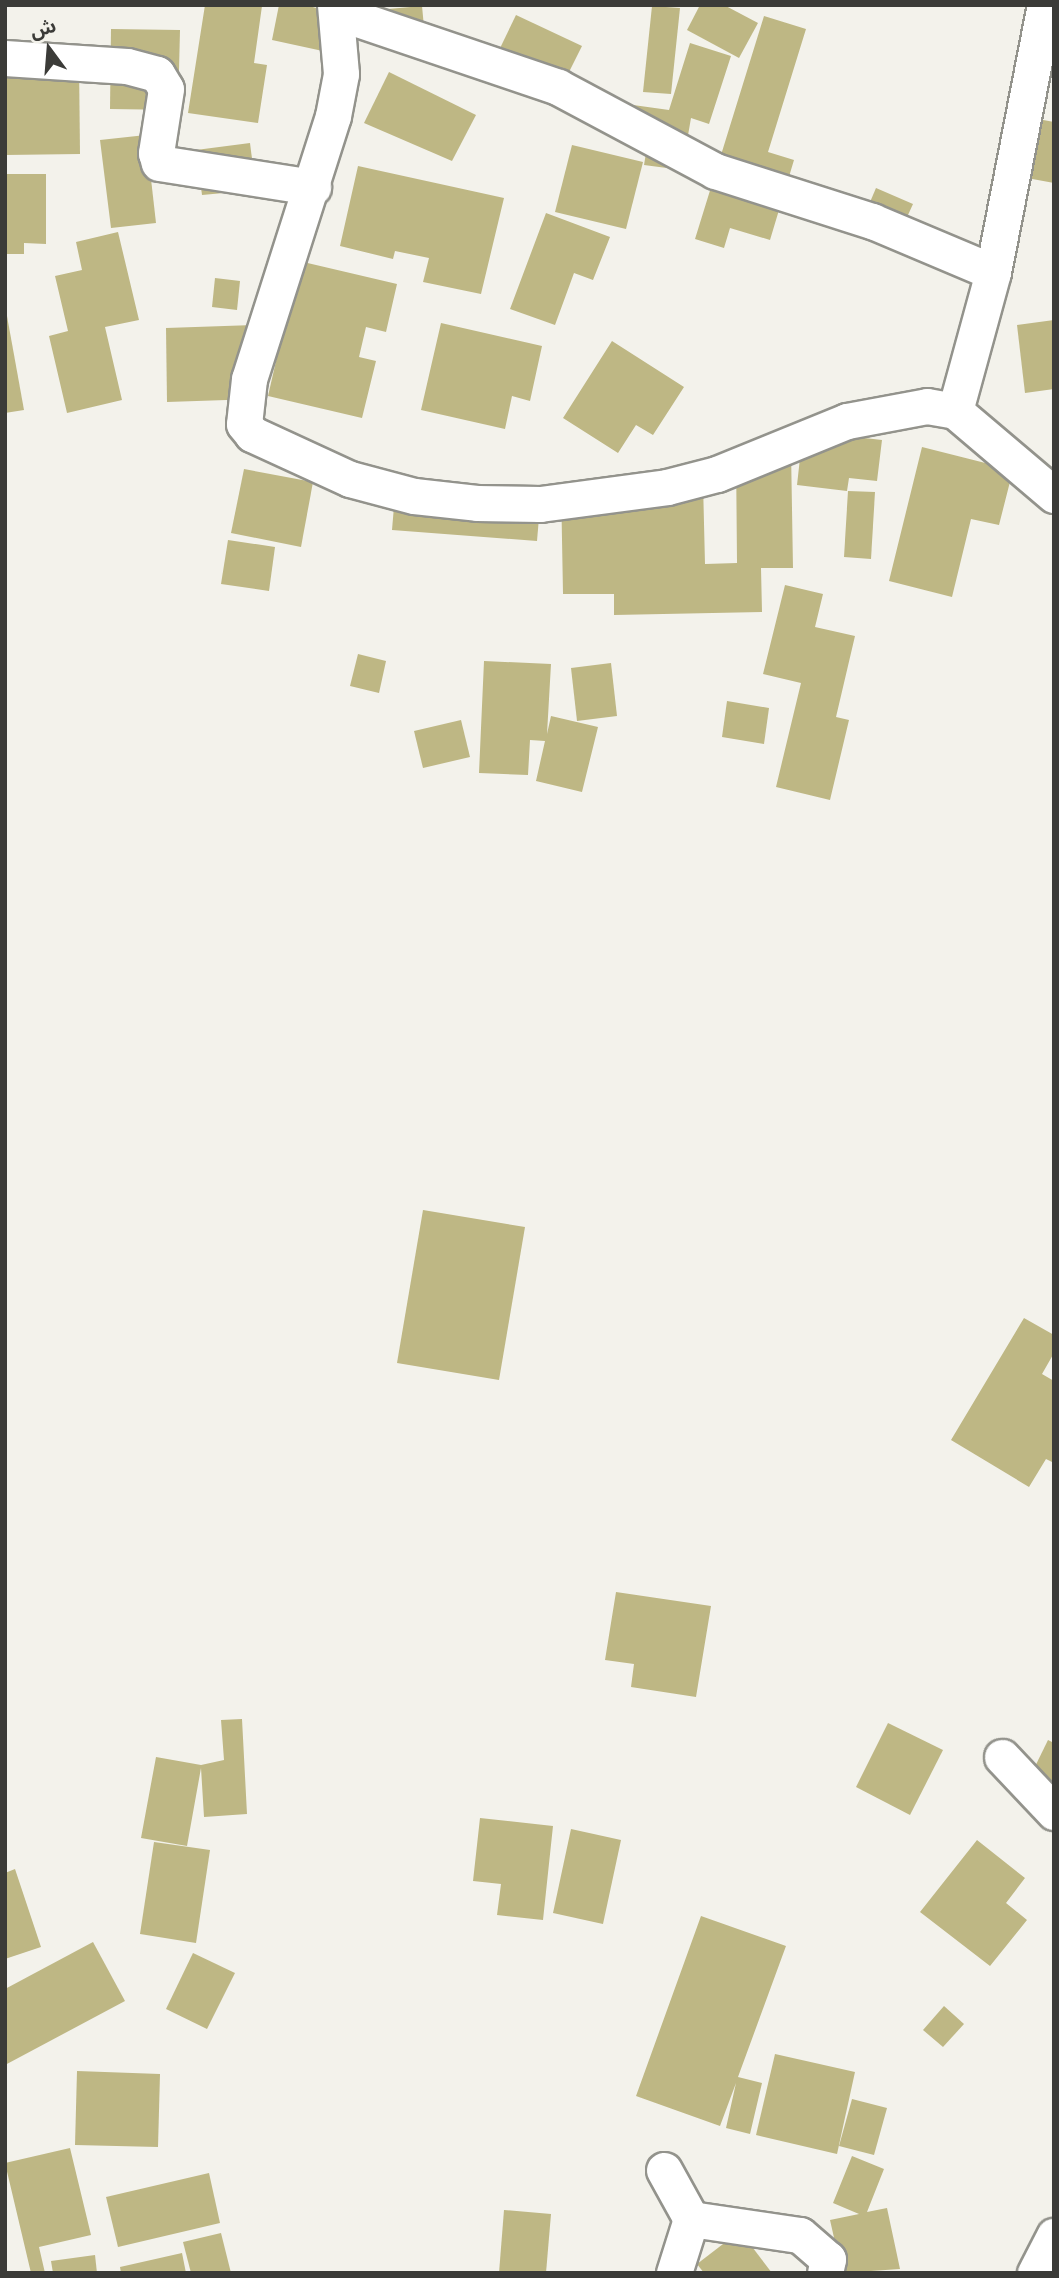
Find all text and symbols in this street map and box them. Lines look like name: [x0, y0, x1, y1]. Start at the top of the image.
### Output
north arrow: [14, 14, 84, 84]
text: ش: [27, 14, 59, 43]

